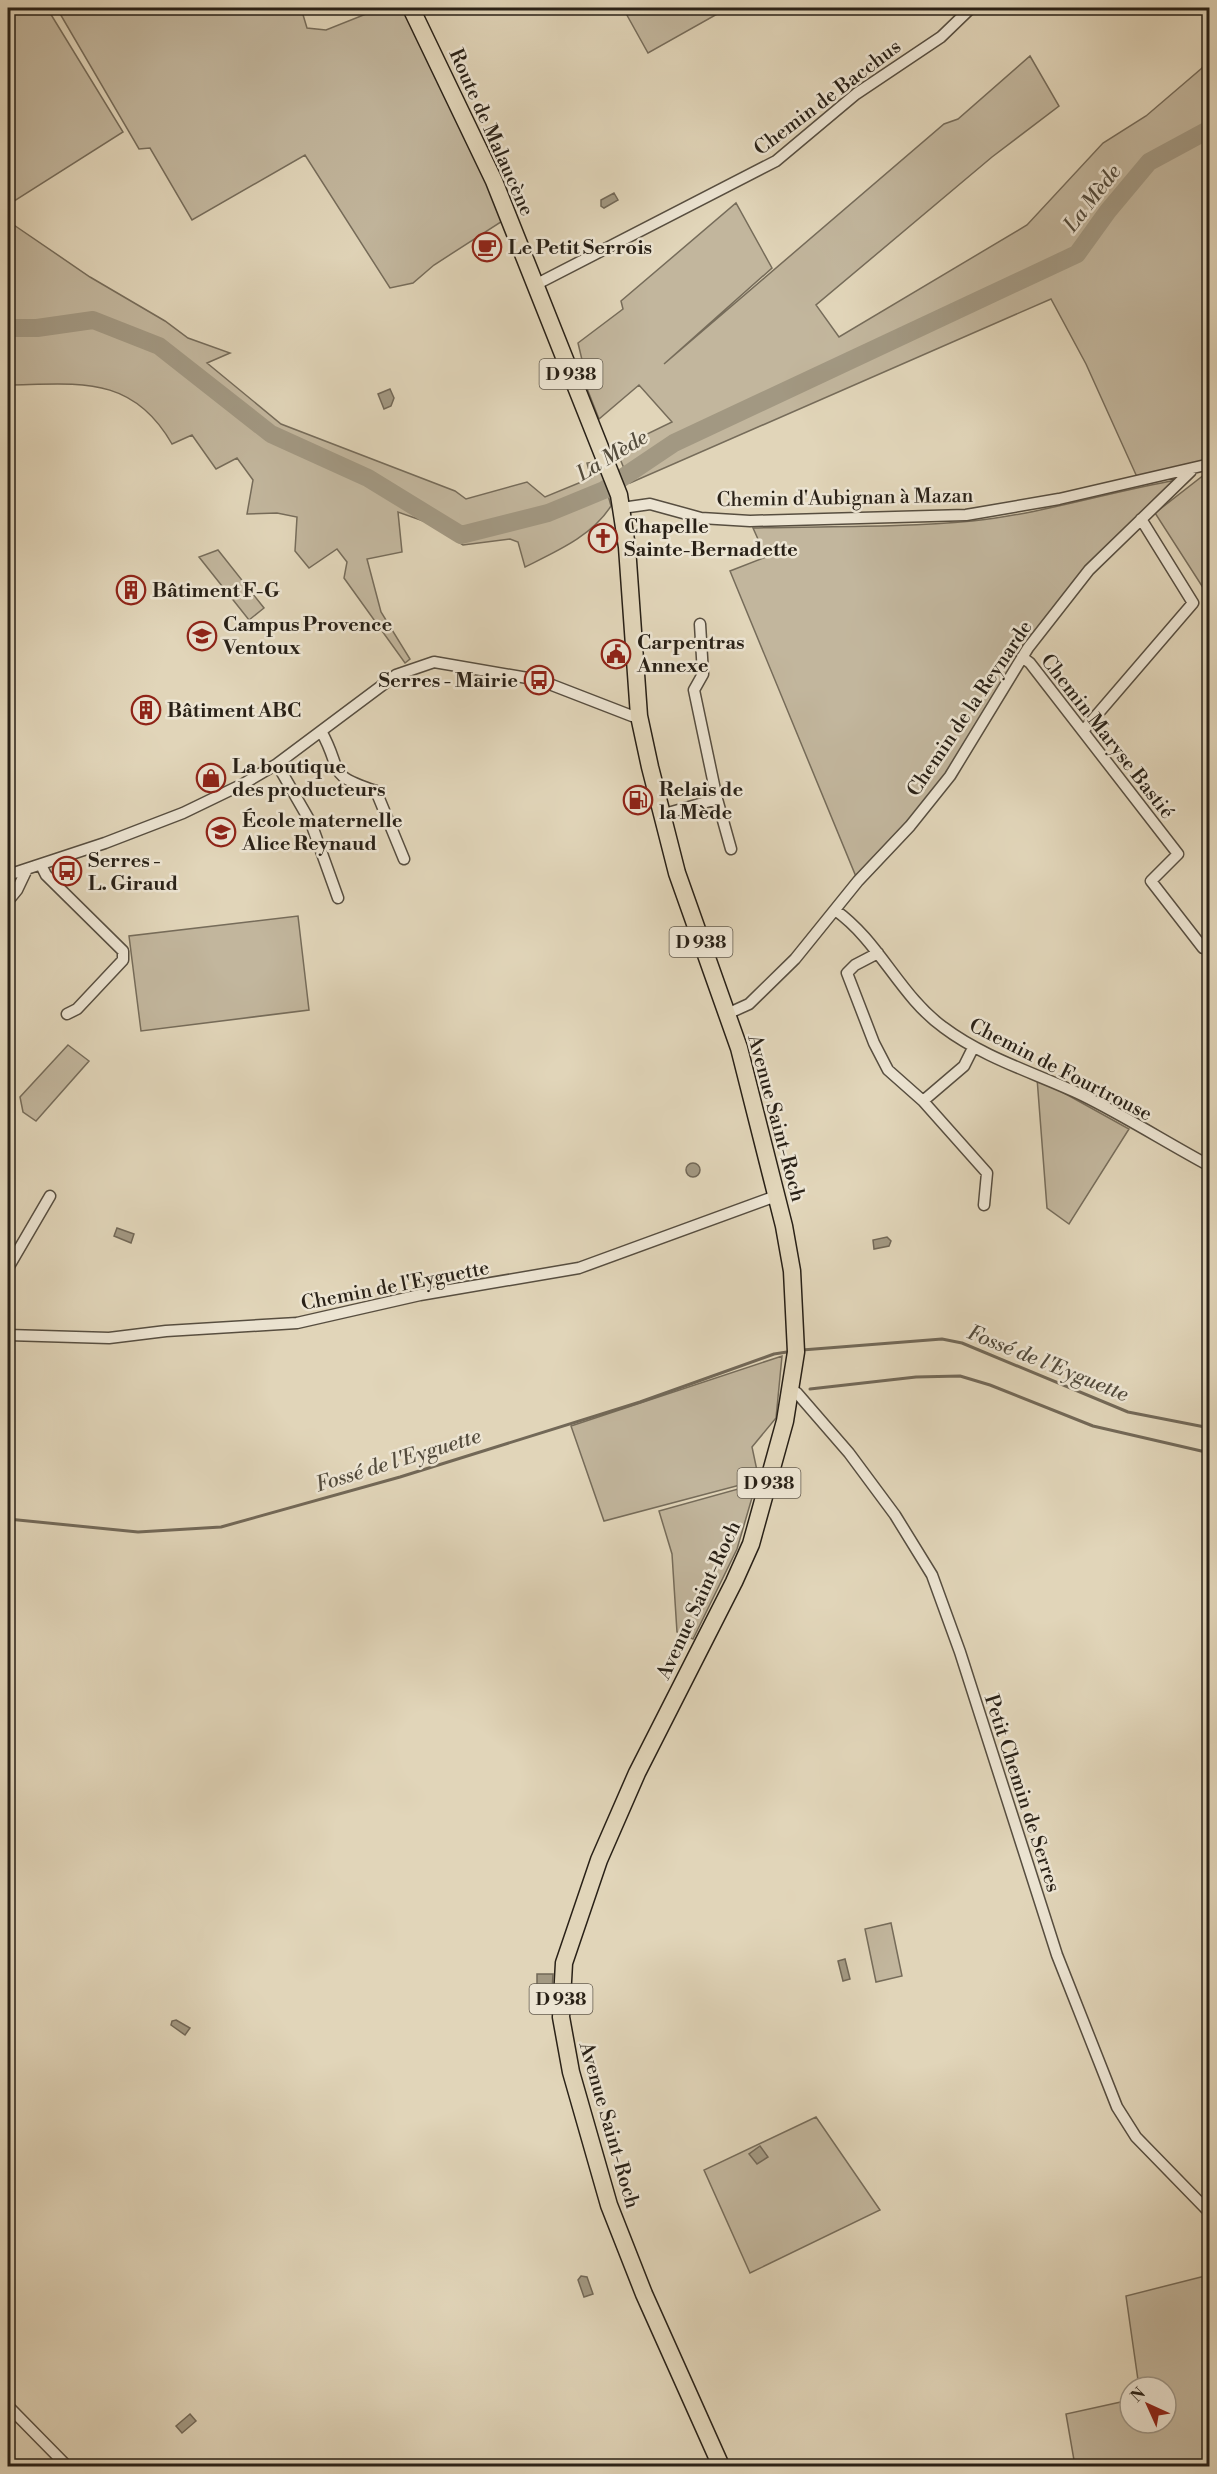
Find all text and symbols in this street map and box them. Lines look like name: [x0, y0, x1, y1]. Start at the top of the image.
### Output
street label: Chemin de Bacchus: [749, 35, 906, 162]
street label: Route de Malaucène: [443, 45, 539, 220]
water label: La Mède: [1058, 160, 1127, 238]
cafe icon: Le Petit Serrois: [471, 231, 503, 263]
place label: Le Petit Serrois: [508, 236, 652, 261]
road number: D 938: [540, 359, 602, 389]
water label: La Mède: [571, 424, 653, 488]
street label: Chemin d'Aubignan à Mazan: [716, 484, 974, 513]
place label: Chapelle Sainte-Bernadette: [624, 515, 798, 563]
church icon: Chapelle Sainte-Bernadette: [587, 522, 619, 554]
building icon: Bâtiment F-G: [115, 574, 147, 606]
place label: Bâtiment F-G: [152, 579, 280, 604]
place label: Campus Provence Ventoux: [222, 613, 392, 661]
street label: Chemin de la Reynarde: [902, 616, 1038, 802]
school or university icon: Campus Provence Ventoux: [186, 620, 218, 652]
place label: Carpentras Annexe: [636, 631, 745, 679]
public building icon: Carpentras Annexe: [600, 638, 632, 670]
street label: Chemin Maryse Bastié: [1035, 649, 1179, 824]
bus stop icon: Serres - Mairie: [523, 664, 555, 696]
place label: Serres - Mairie: [379, 669, 518, 694]
building icon: Bâtiment ABC: [130, 694, 162, 726]
place label: Bâtiment ABC: [167, 699, 301, 724]
place label: La boutique des producteurs: [232, 755, 386, 803]
shop icon: La boutique des producteurs: [195, 762, 227, 794]
place label: Relais de la Mède: [659, 778, 743, 826]
fuel station icon: Relais de la Mède: [622, 784, 654, 816]
place label: École maternelle Alice Reynaud: [241, 808, 403, 857]
school or university icon: École maternelle Alice Reynaud: [205, 816, 237, 848]
place label: Serres - L. Giraud: [88, 849, 179, 897]
bus stop icon: Serres - L. Giraud: [51, 855, 83, 887]
road number: D 938: [670, 927, 732, 957]
street label: Chemin de Fourtrouse: [965, 1013, 1156, 1127]
street label: Avenue Saint-Roch: [741, 1031, 810, 1205]
street label: Chemin de l'Eyguette: [299, 1256, 491, 1317]
water label: Fossé de l'Eyguette: [963, 1320, 1132, 1408]
water label: Fossé de l'Eyguette: [313, 1423, 484, 1498]
road number: D 938: [738, 1468, 800, 1498]
street label: Avenue Saint-Roch: [651, 1517, 747, 1685]
street label: Petit Chemin de Serres: [978, 1691, 1065, 1896]
road number: D 938: [530, 1984, 592, 2014]
street label: Avenue Saint-Roch: [573, 2038, 644, 2212]
north arrow: [1118, 2375, 1178, 2435]
text: N: [1127, 2383, 1150, 2407]

